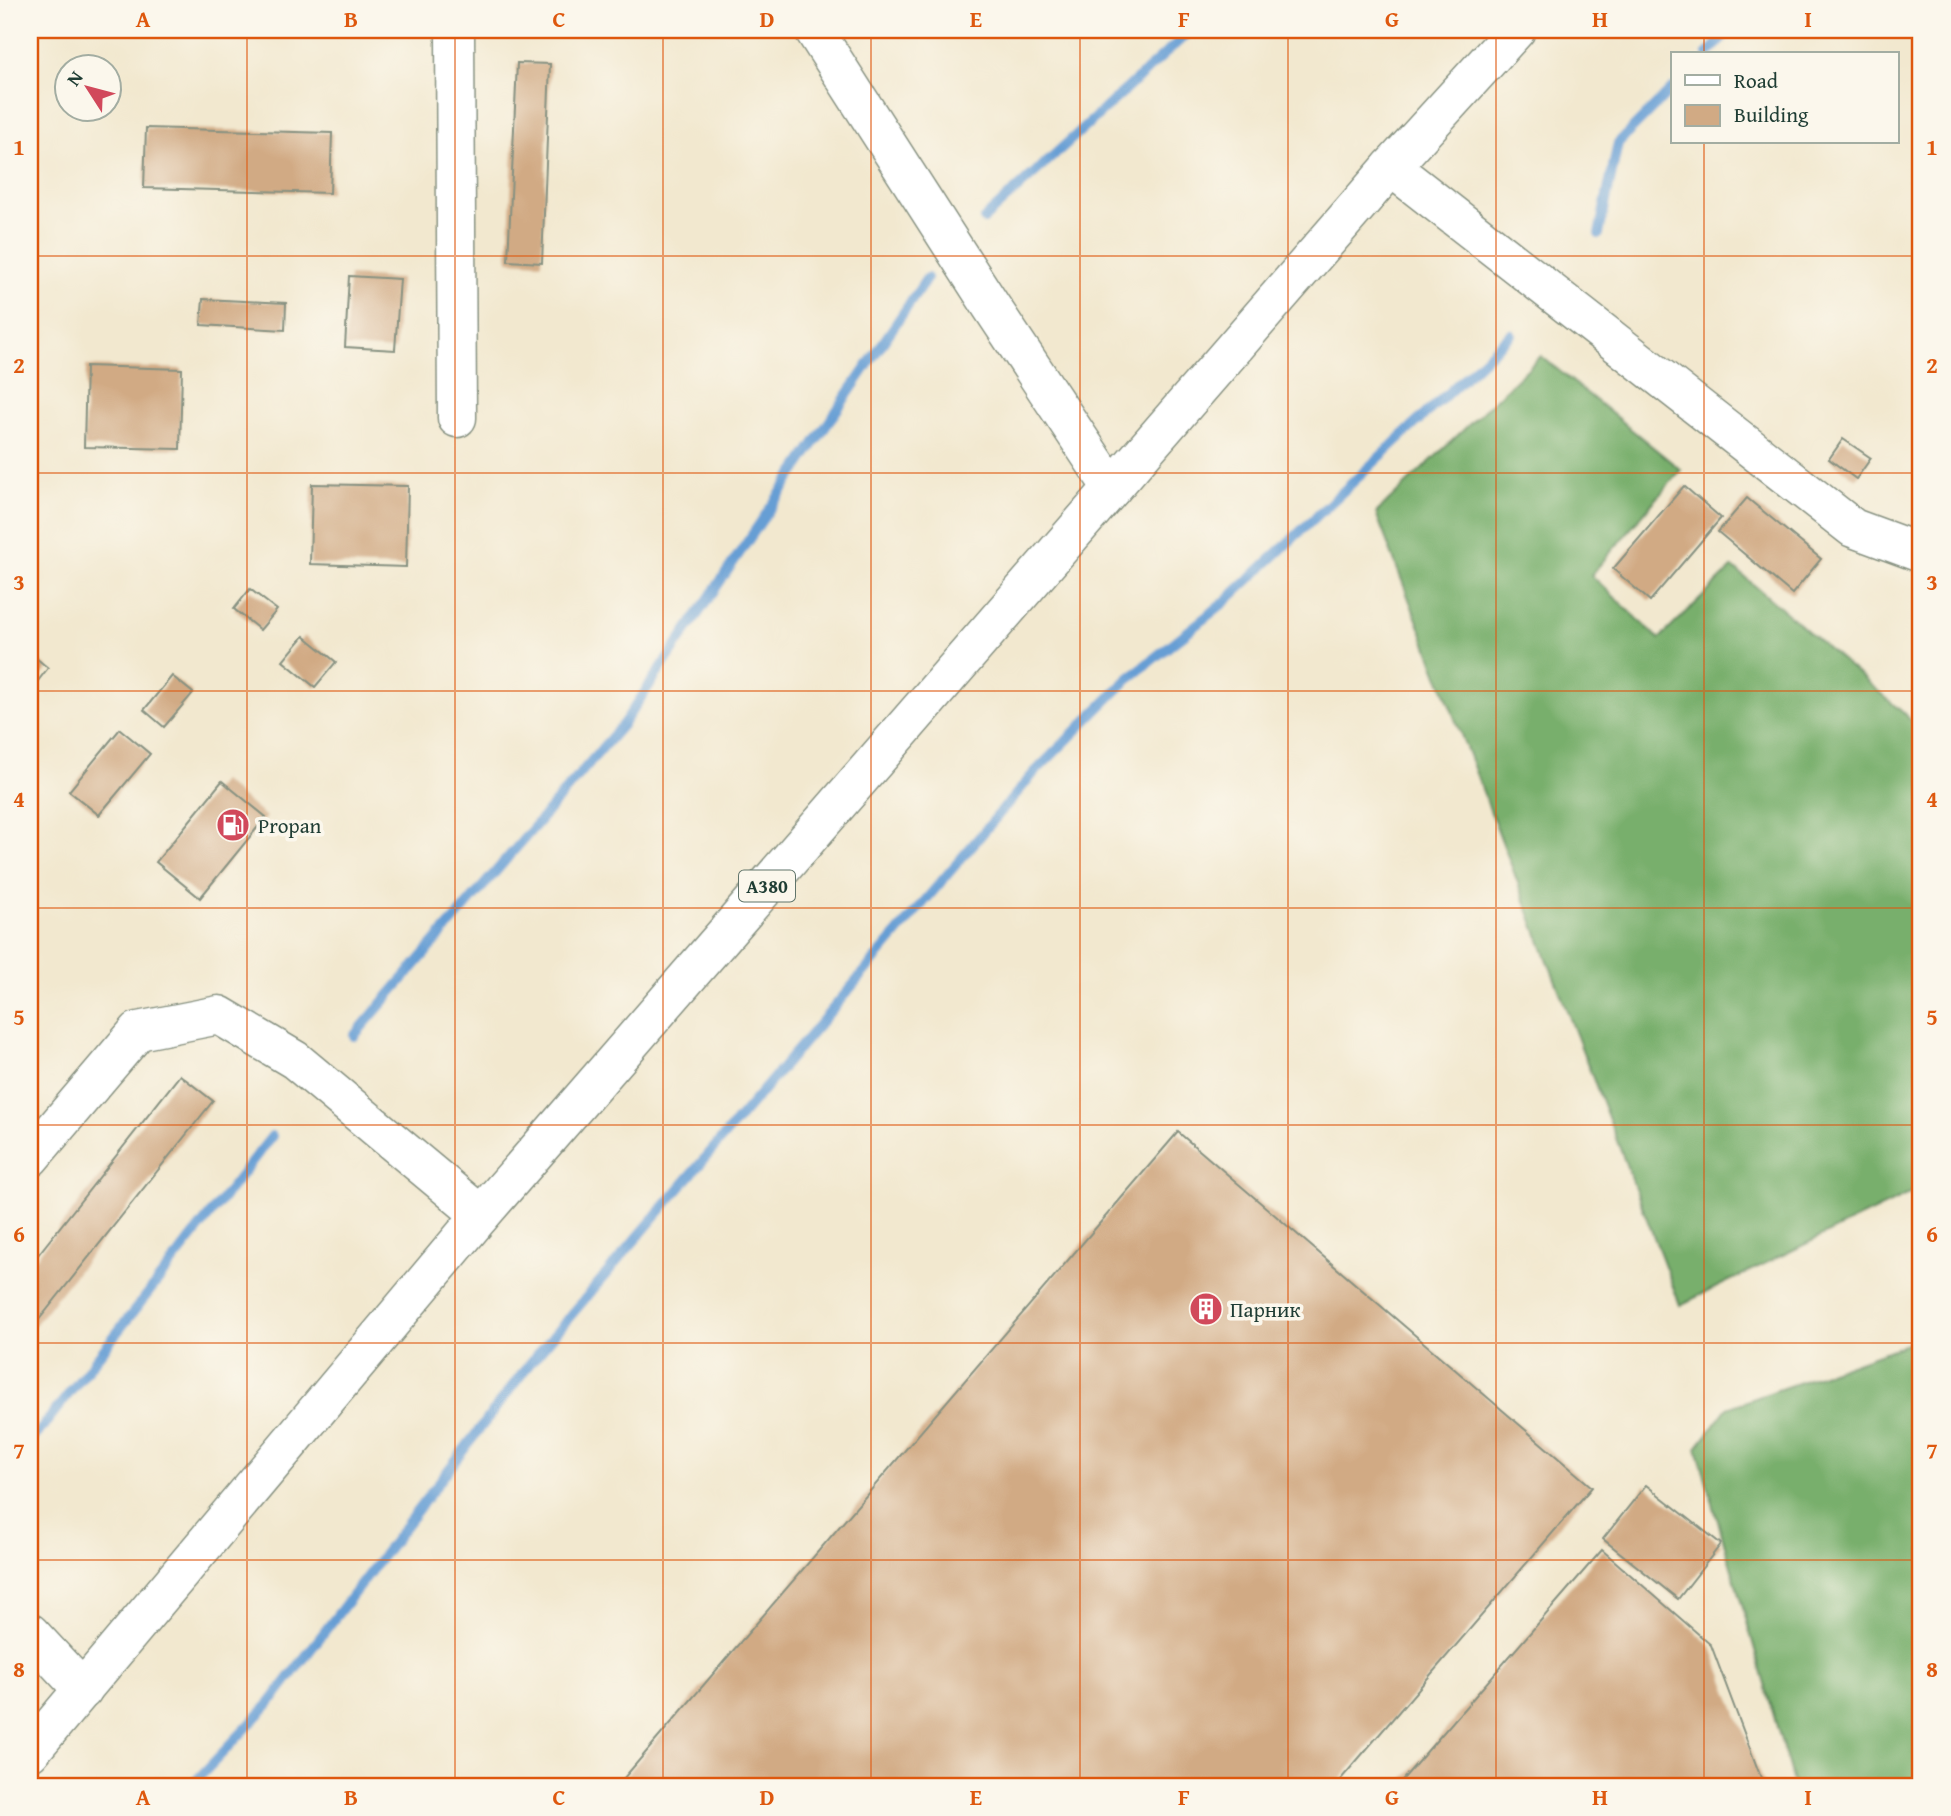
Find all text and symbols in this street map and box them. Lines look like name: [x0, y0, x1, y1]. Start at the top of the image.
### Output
text: A: [136, 2, 151, 35]
text: B: [344, 2, 358, 35]
text: C: [552, 2, 566, 35]
text: D: [760, 2, 775, 35]
text: E: [970, 2, 982, 35]
text: F: [1178, 2, 1190, 35]
text: G: [1385, 2, 1399, 35]
text: H: [1592, 2, 1608, 35]
text: I: [1804, 2, 1812, 35]
north arrow: [52, 52, 122, 122]
legend: [1671, 52, 1898, 144]
text: N: [59, 64, 89, 91]
text: Road: [1734, 65, 1779, 96]
text: Building: [1734, 99, 1809, 130]
text: 1: [13, 130, 25, 163]
text: 1: [1926, 130, 1938, 163]
text: 2: [13, 348, 25, 381]
text: 2: [1926, 348, 1938, 381]
text: 3: [13, 565, 25, 598]
text: 3: [1926, 565, 1938, 598]
text: 4: [13, 782, 25, 815]
text: 4: [1926, 782, 1938, 815]
fuel station icon: Propan: [214, 806, 252, 844]
place label: Propan: [258, 810, 322, 841]
road number: A380: [739, 870, 795, 902]
text: 5: [13, 1000, 25, 1033]
text: 5: [1926, 1000, 1938, 1033]
text: 6: [13, 1217, 25, 1250]
text: 6: [1926, 1217, 1938, 1250]
building icon: Парник: [1187, 1290, 1225, 1328]
place label: Парник: [1230, 1294, 1301, 1325]
text: 7: [13, 1434, 25, 1467]
text: 7: [1926, 1434, 1938, 1467]
text: 8: [13, 1652, 25, 1685]
text: 8: [1926, 1652, 1938, 1685]
text: A: [136, 1780, 151, 1813]
text: B: [344, 1780, 358, 1813]
text: C: [552, 1780, 566, 1813]
text: D: [760, 1780, 775, 1813]
text: E: [970, 1780, 982, 1813]
text: F: [1178, 1780, 1190, 1813]
text: G: [1385, 1780, 1399, 1813]
text: H: [1592, 1780, 1608, 1813]
text: I: [1804, 1780, 1812, 1813]

